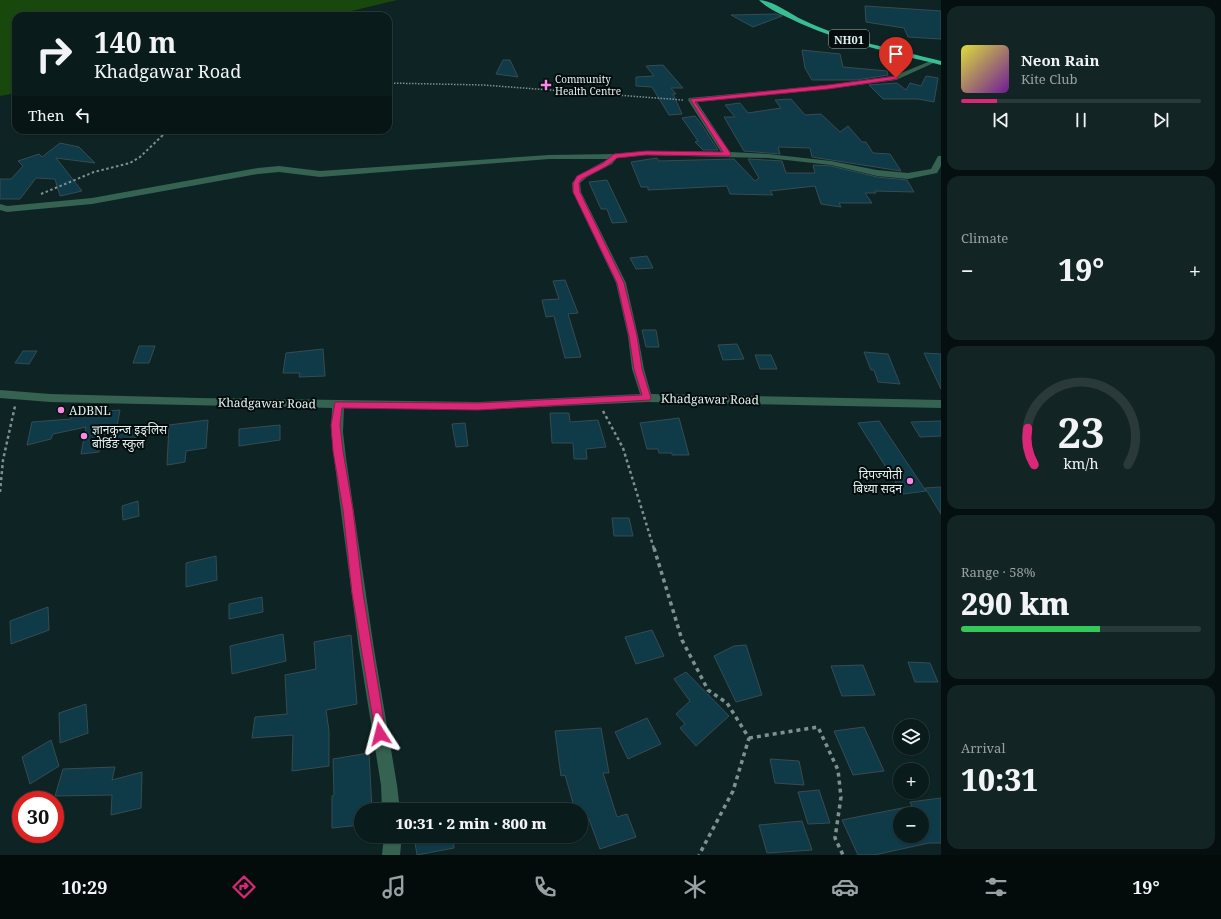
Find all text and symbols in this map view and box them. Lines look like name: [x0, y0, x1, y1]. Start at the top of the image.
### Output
text: 140 m: [94, 23, 176, 61]
icon: right: [28, 28, 80, 80]
road number: NH01: [829, 30, 869, 48]
pin: [879, 37, 913, 78]
icon: arrive: [885, 43, 907, 65]
text: Neon Rain: [1021, 50, 1099, 70]
text: Khadgawar Road: [94, 59, 241, 83]
text: Kite Club: [1021, 70, 1077, 88]
place label: Community Health Centre: [555, 72, 621, 98]
marker: Community Health Centre: [540, 79, 552, 91]
icon: left: [72, 104, 94, 126]
text: Then: [28, 105, 64, 125]
icon: previous: [990, 109, 1012, 131]
icon: pause: [1070, 109, 1092, 131]
icon: next: [1150, 109, 1172, 131]
text: Climate: [961, 229, 1008, 247]
text: 19°: [1058, 249, 1104, 290]
text: −: [961, 255, 974, 285]
text: +: [1189, 255, 1201, 285]
street label: Khadgawar Road: [661, 390, 760, 408]
street label: Khadgawar Road: [218, 394, 317, 412]
place label: ADBNL: [69, 402, 111, 419]
text: 23: [1057, 404, 1105, 460]
marker: ADBNL: [56, 405, 66, 415]
place label: ज्ञानकुन्ज इङ्लिस बोर्डिङ स्कुल: [92, 421, 168, 452]
marker: ज्ञानकुन्ज इङ्लिस बोर्डिङ स्कुल: [79, 431, 89, 441]
text: km/h: [1063, 454, 1099, 473]
place label: दिपज्योती बिध्या सदन: [853, 466, 903, 497]
marker: दिपज्योती बिध्या सदन: [905, 476, 915, 486]
text: Range · 58%: [961, 563, 1035, 581]
text: 290 km: [961, 583, 1070, 624]
position arrow: [359, 713, 401, 755]
map controls: [893, 719, 929, 843]
button: layers: [893, 719, 929, 755]
text: Arrival: [961, 739, 1005, 757]
text: 10:31: [961, 759, 1038, 800]
button: +: [893, 763, 929, 799]
speed limit sign: 30: [12, 791, 64, 843]
button: −: [893, 807, 929, 843]
text: 10:31 · 2 min · 800 m: [395, 813, 547, 833]
icon: directions: [230, 873, 258, 901]
icon: music: [380, 873, 408, 901]
icon: phone: [531, 873, 559, 901]
icon: climate: [681, 873, 709, 901]
icon: car: [831, 873, 859, 901]
icon: filters: [982, 873, 1010, 901]
text: 10:29: [61, 875, 107, 899]
text: 19°: [1132, 875, 1160, 899]

